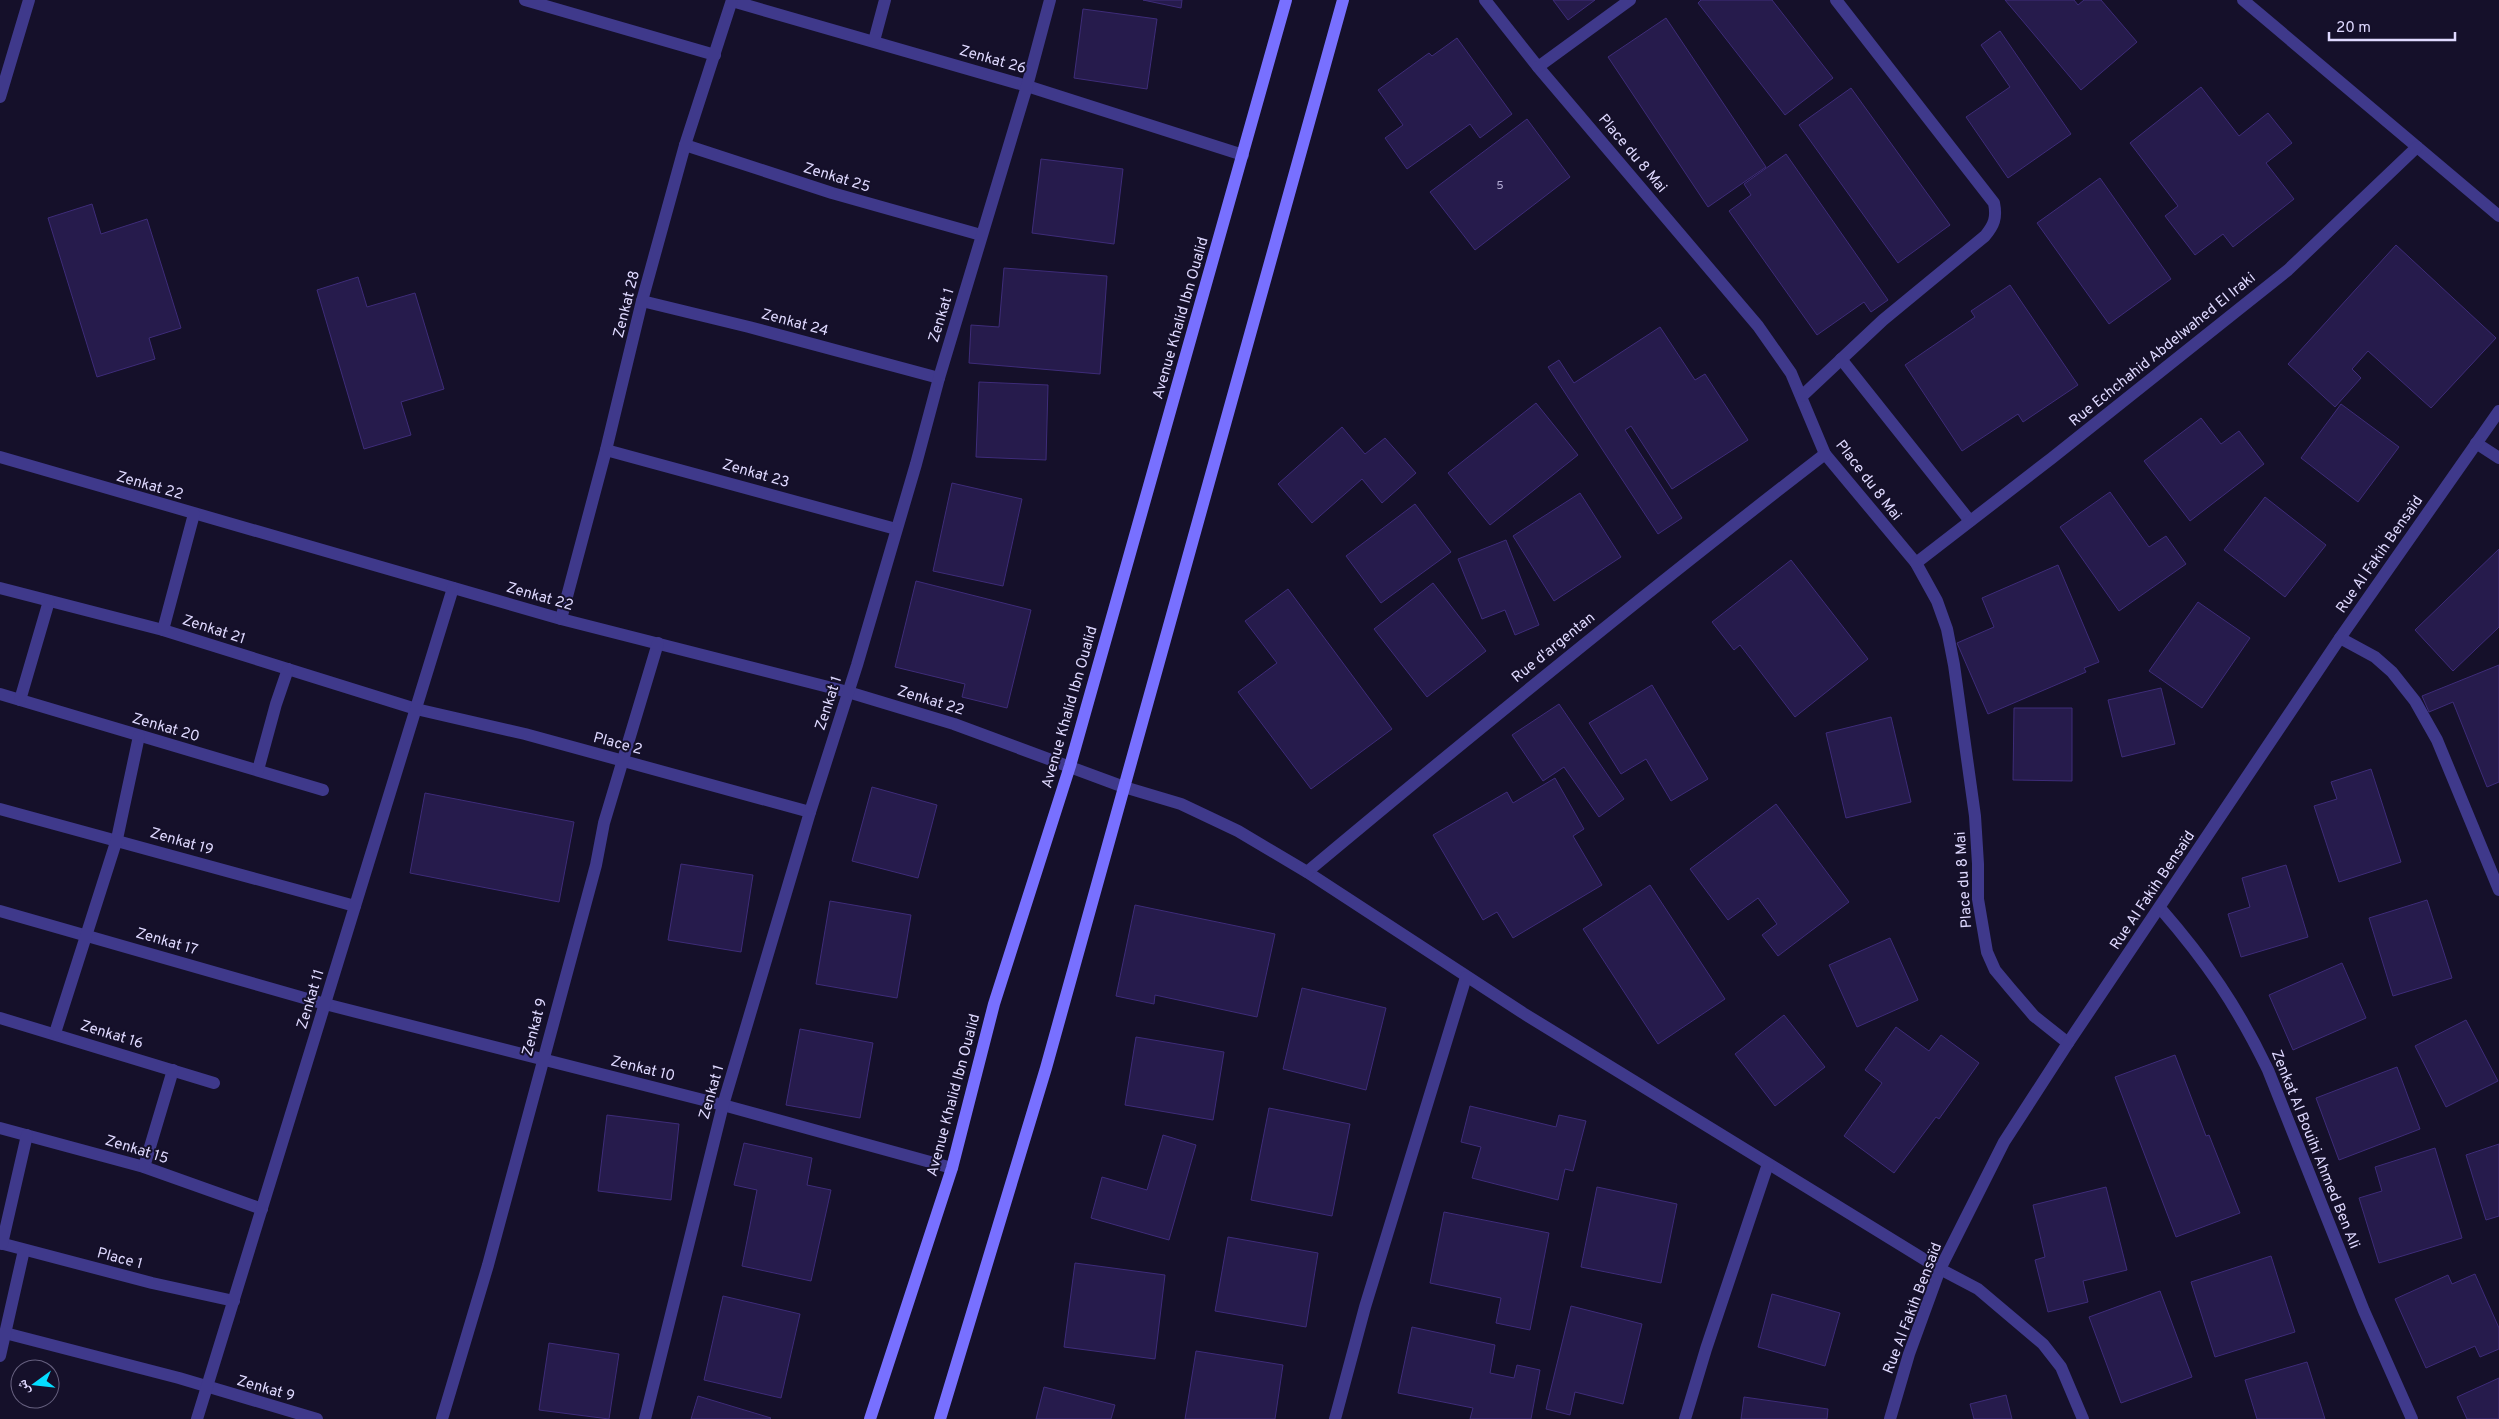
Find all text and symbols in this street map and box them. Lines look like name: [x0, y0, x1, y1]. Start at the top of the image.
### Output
scale bar: [2329, 10, 2455, 42]
text: 20 m: [2336, 19, 2371, 38]
street label: Zenkat 26: [957, 42, 1028, 79]
street label: Place du 8 Mai: [1593, 111, 1670, 197]
street label: Zenkat 25: [801, 159, 872, 198]
house number: 5: [1496, 178, 1504, 194]
street label: Avenue Khalid Ibn Oualid: [1149, 235, 1214, 402]
street label: Zenkat 28: [610, 269, 645, 340]
street label: Rue Echchahid Abdelwahed El Iraki: [2066, 269, 2260, 431]
street label: Zenkat 1: [925, 286, 960, 345]
street label: Zenkat 24: [759, 305, 830, 342]
street label: Place du 8 Mai: [1830, 437, 1905, 525]
street label: Zenkat 23: [720, 456, 791, 493]
street label: Zenkat 22: [114, 468, 185, 505]
street label: Rue Al Fakih Bensaïd: [2333, 492, 2428, 617]
street label: Zenkat 22: [504, 579, 575, 616]
street label: Rue d'argentan: [1508, 609, 1599, 688]
street label: Zenkat 21: [180, 611, 248, 650]
street label: Avenue Khalid Ibn Oualid: [1038, 624, 1103, 791]
street label: Zenkat 1: [812, 674, 847, 733]
street label: Zenkat 22: [895, 682, 966, 721]
street label: Zenkat 20: [130, 710, 202, 747]
street label: Place 2: [591, 729, 644, 760]
street label: Zenkat 19: [148, 824, 216, 861]
street label: Rue Al Fakih Bensaïd: [2106, 828, 2200, 954]
street label: Place du 8 Mai: [1952, 831, 1977, 929]
street label: Zenkat 17: [133, 924, 200, 960]
street label: Zenkat 11: [293, 967, 330, 1032]
street label: Zenkat 9: [519, 996, 552, 1059]
street label: Avenue Khalid Ibn Oualid: [924, 1012, 985, 1179]
street label: Zenkat 16: [78, 1017, 146, 1054]
street label: Zenkat Al Bouihi Ahmed Ben Ali: [2266, 1047, 2363, 1252]
street label: Zenkat 10: [608, 1052, 677, 1087]
street label: Zenkat 1: [696, 1063, 729, 1122]
street label: Zenkat 15: [102, 1132, 171, 1169]
street label: Rue Al Fakih Bensaïd: [1880, 1240, 1947, 1377]
street label: Place 1: [95, 1244, 144, 1275]
north arrow: [10, 1359, 60, 1409]
street label: Zenkat 9: [234, 1372, 297, 1407]
text: ش: [14, 1377, 34, 1396]

